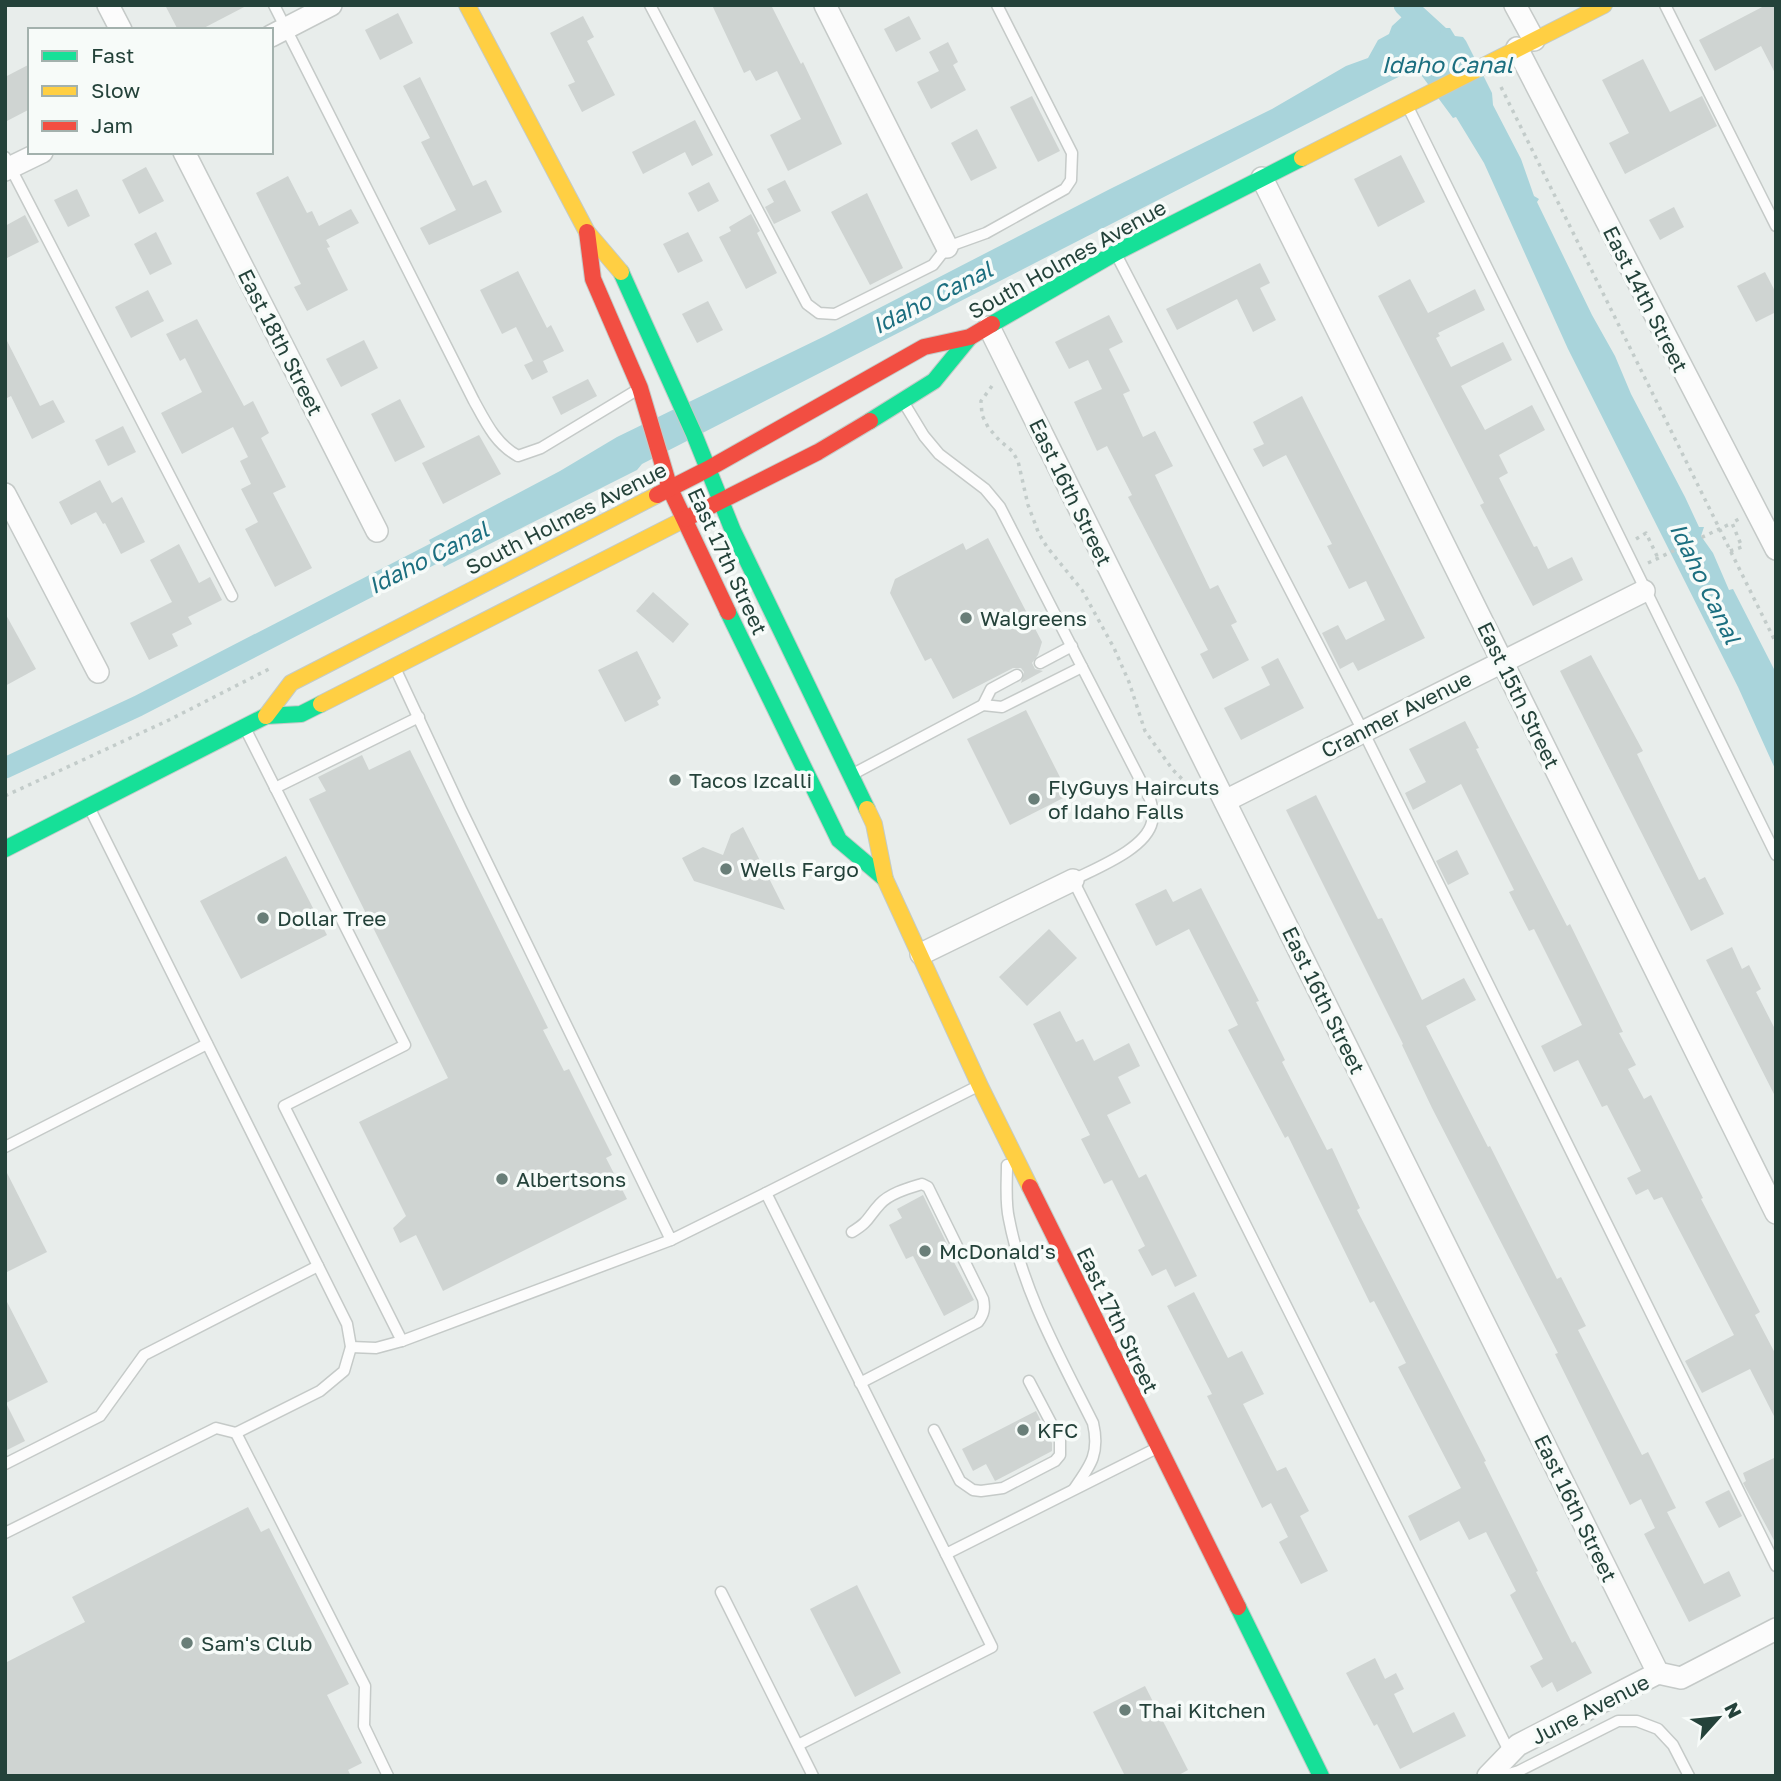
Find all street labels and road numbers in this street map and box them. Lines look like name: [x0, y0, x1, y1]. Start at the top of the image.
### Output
street label: South Holmes Avenue: [964, 194, 1170, 324]
street label: East 14th Street: [1598, 221, 1694, 377]
street label: East 18th Street: [233, 264, 329, 420]
street label: East 16th Street: [1024, 414, 1118, 570]
street label: South Holmes Avenue: [461, 456, 671, 580]
street label: East 17th Street: [683, 483, 773, 639]
street label: East 15th Street: [1472, 617, 1566, 773]
street label: Cranmer Avenue: [1316, 665, 1476, 763]
street label: East 16th Street: [1277, 922, 1371, 1078]
street label: East 17th Street: [1071, 1243, 1165, 1397]
street label: East 16th Street: [1529, 1430, 1623, 1586]
street label: June Avenue: [1527, 1668, 1653, 1750]

